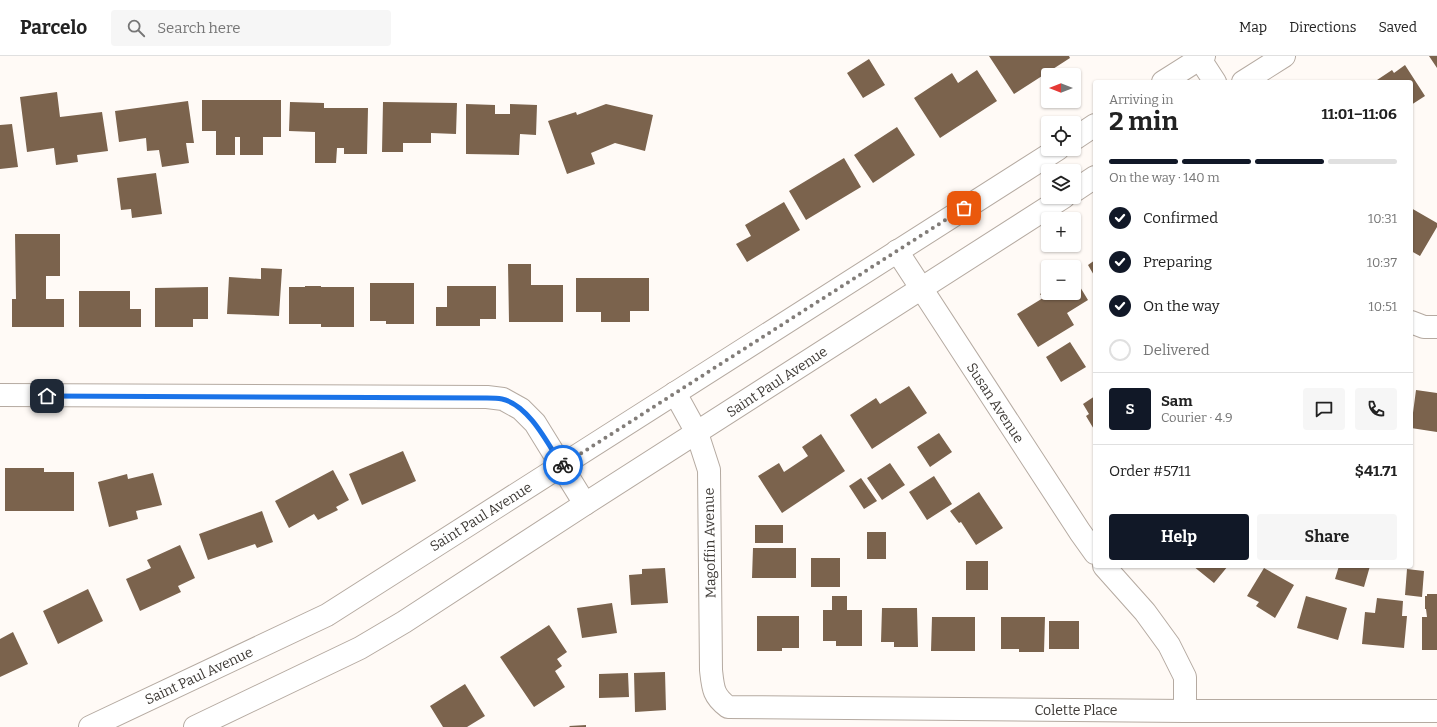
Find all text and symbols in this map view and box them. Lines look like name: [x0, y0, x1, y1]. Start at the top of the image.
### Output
search box: [111, 10, 391, 46]
text: Parcelo: [20, 16, 87, 39]
icon: search: [125, 17, 147, 39]
text: Search here: [157, 19, 241, 37]
text: Map: [1239, 19, 1267, 36]
text: Directions: [1289, 19, 1357, 36]
text: Saved: [1379, 19, 1417, 36]
north arrow: [1041, 68, 1081, 108]
map controls: [1041, 68, 1081, 300]
text: Arriving in: [1109, 92, 1174, 107]
text: 11:01–11:06: [1321, 105, 1397, 123]
text: 2 min: [1109, 106, 1178, 137]
button: locate: [1041, 116, 1081, 156]
button: layers: [1041, 164, 1081, 204]
text: On the way · 140 m: [1109, 170, 1220, 185]
pin: [947, 191, 981, 225]
icon: bag: [953, 197, 975, 219]
icon: check: [1109, 207, 1131, 229]
text: Confirmed: [1143, 209, 1218, 227]
text: 10:31: [1368, 211, 1397, 226]
button: +: [1041, 212, 1081, 252]
icon: check: [1109, 251, 1131, 273]
text: Preparing: [1143, 253, 1212, 271]
text: 10:37: [1367, 255, 1397, 270]
button: −: [1041, 260, 1081, 300]
icon: check: [1109, 295, 1131, 317]
text: On the way: [1143, 297, 1220, 315]
text: 10:51: [1369, 299, 1397, 314]
text: Delivered: [1143, 341, 1210, 359]
street label: Saint Paul Avenue: [723, 343, 831, 421]
street label: Susan Avenue: [963, 360, 1027, 446]
pin: [30, 379, 64, 413]
icon: home: [36, 385, 58, 407]
button: chat: [1303, 388, 1345, 430]
button: phone: [1355, 388, 1397, 430]
text: Sam: [1161, 392, 1193, 410]
text: S: [1125, 400, 1135, 418]
text: Courier · 4.9: [1161, 410, 1233, 425]
courier: [543, 445, 583, 485]
icon: bike: [552, 454, 574, 476]
text: Order #5711: [1109, 462, 1191, 480]
text: $41.71: [1355, 462, 1397, 480]
street label: Saint Paul Avenue: [427, 479, 535, 555]
street label: Magoffin Avenue: [701, 488, 719, 598]
button: Help: [1109, 514, 1249, 560]
button: Share: [1257, 514, 1397, 560]
street label: Saint Paul Avenue: [142, 644, 256, 708]
street label: Colette Place: [1034, 702, 1118, 719]

